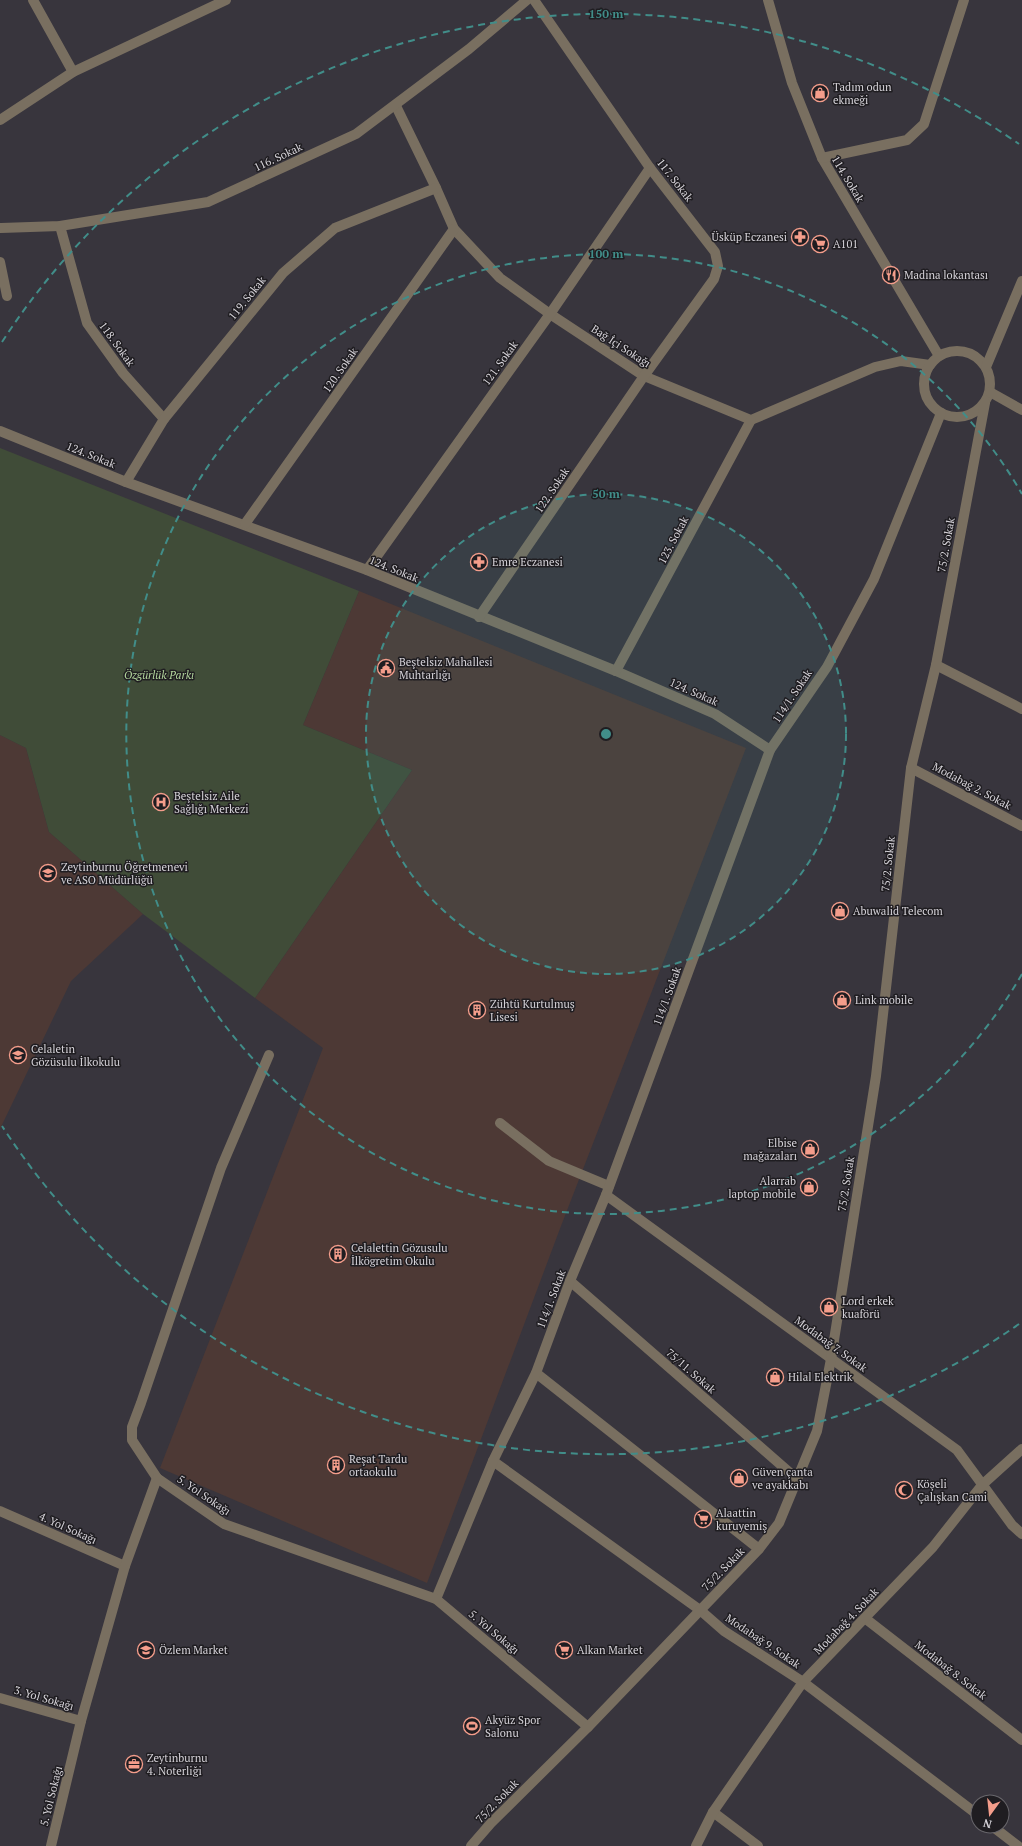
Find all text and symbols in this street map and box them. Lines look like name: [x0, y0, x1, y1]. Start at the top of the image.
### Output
text: 150 m: [589, 6, 623, 21]
place label: Tadım odun ekmeği: [833, 80, 892, 107]
shop icon: Tadım odun ekmeği: [810, 83, 830, 103]
street label: 116. Sokak: [252, 140, 305, 174]
street label: 114. Sokak: [829, 153, 867, 205]
street label: 117. Sokak: [654, 156, 696, 205]
pharmacy icon: Üsküp Eczanesi: [790, 227, 810, 247]
place label: Üsküp Eczanesi: [712, 230, 787, 244]
supermarket icon: A101: [810, 234, 830, 254]
place label: A101: [833, 237, 858, 251]
text: 100 m: [589, 246, 623, 261]
restaurant icon: Madina lokantası: [881, 265, 901, 285]
place label: Madina lokantası: [904, 268, 988, 282]
street label: 119. Sokak: [225, 273, 269, 323]
street label: 118. Sokak: [96, 319, 138, 369]
street label: Bağ İçi Sokağı: [589, 322, 653, 370]
street label: 121. Sokak: [479, 338, 521, 388]
street label: 120. Sokak: [319, 345, 361, 395]
street label: 124. Sokak: [64, 439, 118, 471]
street label: 122. Sokak: [532, 464, 572, 515]
text: 50 m: [592, 486, 620, 501]
street label: 123. Sokak: [655, 514, 691, 566]
street label: 75/2. Sokak: [934, 516, 958, 574]
pharmacy icon: Emre Eczanesi: [469, 552, 489, 572]
street label: 124. Sokak: [367, 553, 421, 585]
place label: Emre Eczanesi: [492, 555, 563, 569]
place label: Beştelsiz Mahallesi Muhtarlığı: [399, 655, 493, 682]
public building icon: Beştelsiz Mahallesi Muhtarlığı: [376, 658, 396, 678]
street label: 114/1. Sokak: [769, 666, 815, 725]
park label: Özgürlük Parkı: [124, 668, 194, 682]
street label: 124. Sokak: [668, 675, 721, 709]
centre of rings: [599, 727, 613, 741]
street label: Modabağ 2. Sokak: [930, 759, 1014, 813]
place label: Beştelsiz Aile Sağlığı Merkezi: [174, 789, 249, 816]
hospital icon: Beştelsiz Aile Sağlığı Merkezi: [151, 792, 171, 812]
street label: 75/2. Sokak: [878, 835, 898, 892]
place label: Zeytinburnu Öğretmenevi ve ASO Müdürlüğü: [60, 860, 188, 887]
school or university icon: Zeytinburnu Öğretmenevi ve ASO Müdürlüğü: [38, 863, 58, 883]
shop icon: Abuwalid Telecom: [830, 901, 850, 921]
place label: Abuwalid Telecom: [853, 904, 943, 918]
street label: 114/1. Sokak: [650, 964, 684, 1027]
shop icon: Link mobile: [832, 990, 852, 1010]
place label: Link mobile: [855, 993, 913, 1007]
place label: Zühtü Kurtulmuş Lisesi: [490, 997, 575, 1024]
building icon: Zühtü Kurtulmuş Lisesi: [467, 1000, 487, 1020]
place label: Celaletin Gözüsulu İlkokulu: [31, 1042, 121, 1069]
school or university icon: Celaletin Gözüsulu İlkokulu: [8, 1045, 28, 1065]
place label: Elbise mağazaları: [743, 1136, 797, 1163]
shop icon: Elbise mağazaları: [800, 1139, 820, 1159]
street label: 75/2. Sokak: [835, 1155, 857, 1213]
place label: Alarrab laptop mobile: [728, 1174, 796, 1201]
shop icon: Alarrab laptop mobile: [799, 1177, 819, 1197]
place label: Celalettin Gözusulu İlkögretim Okulu: [351, 1241, 448, 1268]
building icon: Celalettin Gözusulu İlkögretim Okulu: [328, 1244, 348, 1264]
street label: 114/1. Sokak: [533, 1268, 569, 1330]
place label: Lord erkek kuaförü: [842, 1294, 894, 1321]
shop icon: Lord erkek kuaförü: [819, 1297, 839, 1317]
street label: Modabağ 7. Sokak: [792, 1313, 870, 1375]
street label: 75/11. Sokak: [663, 1346, 719, 1397]
shop icon: Hilal Elektrik: [765, 1367, 785, 1387]
place label: Hilal Elektrik: [788, 1370, 853, 1384]
place label: Reşat Tardu ortaokulu: [349, 1452, 408, 1479]
building icon: Reşat Tardu ortaokulu: [326, 1455, 346, 1475]
place label: Güven çanta ve ayakkabı: [751, 1465, 813, 1492]
shop icon: Güven çanta ve ayakkabı: [729, 1468, 749, 1488]
street label: 5. Yol Sokağı: [175, 1472, 233, 1518]
place label: Köşeli Çalışkan Cami: [917, 1477, 987, 1504]
mosque icon: Köşeli Çalışkan Cami: [894, 1480, 914, 1500]
place label: Alaattin kuruyemiş: [716, 1506, 767, 1533]
street label: 4. Yol Sokağı: [37, 1509, 99, 1547]
supermarket icon: Alaattin kuruyemiş: [693, 1509, 713, 1529]
street label: 75/2. Sokak: [699, 1544, 748, 1594]
street label: Modabağ 4. Sokak: [811, 1584, 882, 1657]
street label: 5. Yol Sokağı: [466, 1607, 522, 1657]
street label: Modabağ 9. Sokak: [723, 1611, 803, 1671]
street label: Modabağ 8. Sokak: [912, 1638, 990, 1703]
school or university icon: Özlem Market: [136, 1640, 156, 1660]
supermarket icon: Alkan Market: [554, 1640, 574, 1660]
place label: Özlem Market: [159, 1643, 228, 1657]
place label: Alkan Market: [577, 1643, 643, 1657]
street label: 3. Yol Sokağı: [12, 1683, 76, 1713]
place label: Akyüz Spor Salonu: [485, 1713, 541, 1740]
sports icon: Akyüz Spor Salonu: [462, 1716, 482, 1736]
place label: Zeytinburnu 4. Noterliği: [147, 1751, 208, 1778]
office icon: Zeytinburnu 4. Noterliği: [124, 1754, 144, 1774]
street label: 5. Yol Sokağı: [37, 1764, 65, 1828]
street label: 75/2. Sokak: [473, 1776, 522, 1826]
north arrow: [970, 1794, 1010, 1834]
text: N: [981, 1816, 993, 1832]

